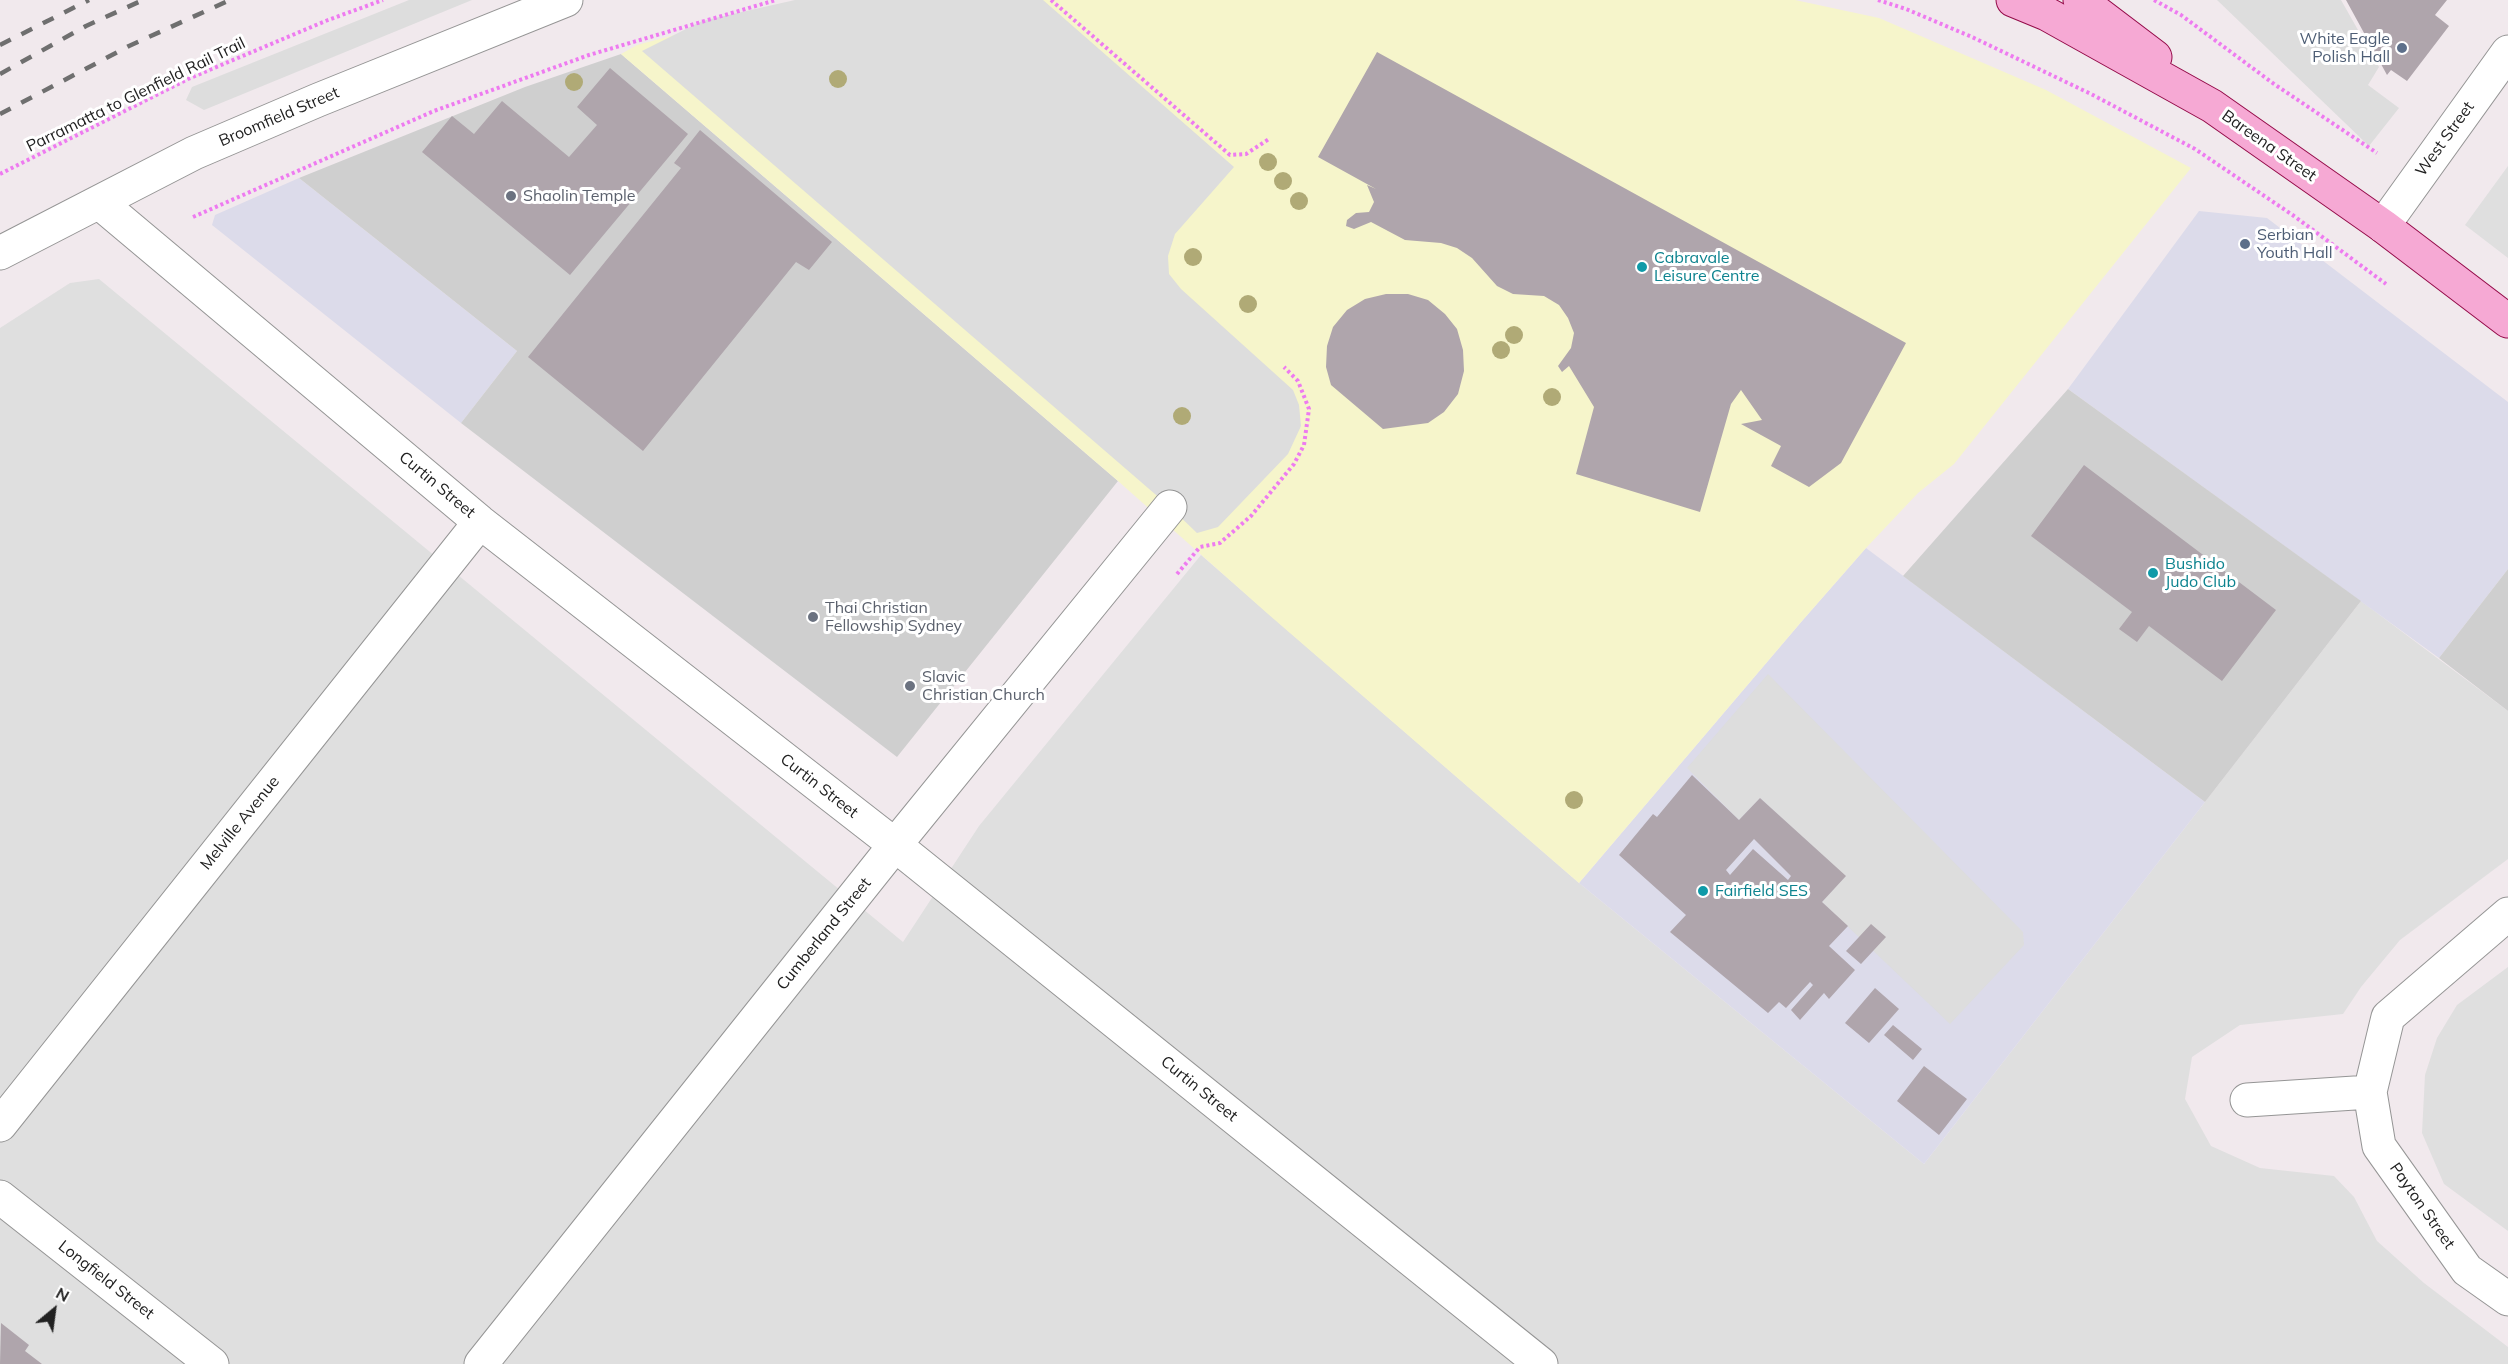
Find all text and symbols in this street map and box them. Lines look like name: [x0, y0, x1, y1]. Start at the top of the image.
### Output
place label: White Eagle Polish Hall: [2300, 29, 2390, 67]
street label: Parramatta to Glenfield Rail Trail: [24, 34, 248, 156]
marker: White Eagle Polish Hall: [2395, 41, 2409, 55]
street label: Broomfield Street: [216, 83, 342, 151]
street label: West Street: [2412, 98, 2478, 180]
street label: Bareena Street: [2218, 106, 2320, 186]
place label: Shaolin Temple: [523, 186, 636, 206]
marker: Shaolin Temple: [504, 189, 518, 203]
place label: Serbian Youth Hall: [2257, 225, 2332, 263]
marker: Serbian Youth Hall: [2238, 237, 2252, 251]
place label: Cabravale Leisure Centre: [1654, 248, 1759, 286]
marker: Cabravale Leisure Centre: [1635, 260, 1649, 274]
street label: Curtin Street: [395, 448, 479, 522]
place label: Bushido Judo Club: [2165, 554, 2236, 592]
marker: Bushido Judo Club: [2146, 566, 2160, 580]
place label: Thai Christian Fellowship Sydney: [825, 598, 962, 636]
marker: Thai Christian Fellowship Sydney: [806, 610, 820, 624]
place label: Slavic Christian Church: [922, 667, 1045, 705]
marker: Slavic Christian Church: [903, 679, 917, 693]
street label: Curtin Street: [776, 750, 862, 822]
street label: Melville Avenue: [196, 772, 284, 874]
street label: Cumberland Street: [773, 874, 875, 994]
place label: Fairfield SES: [1715, 881, 1808, 901]
marker: Fairfield SES: [1696, 884, 1710, 898]
street label: Curtin Street: [1157, 1052, 1241, 1126]
street label: Payton Street: [2385, 1159, 2459, 1253]
street label: Longfield Street: [54, 1237, 158, 1323]
north arrow: [24, 1280, 84, 1340]
text: N: [53, 1283, 73, 1306]

